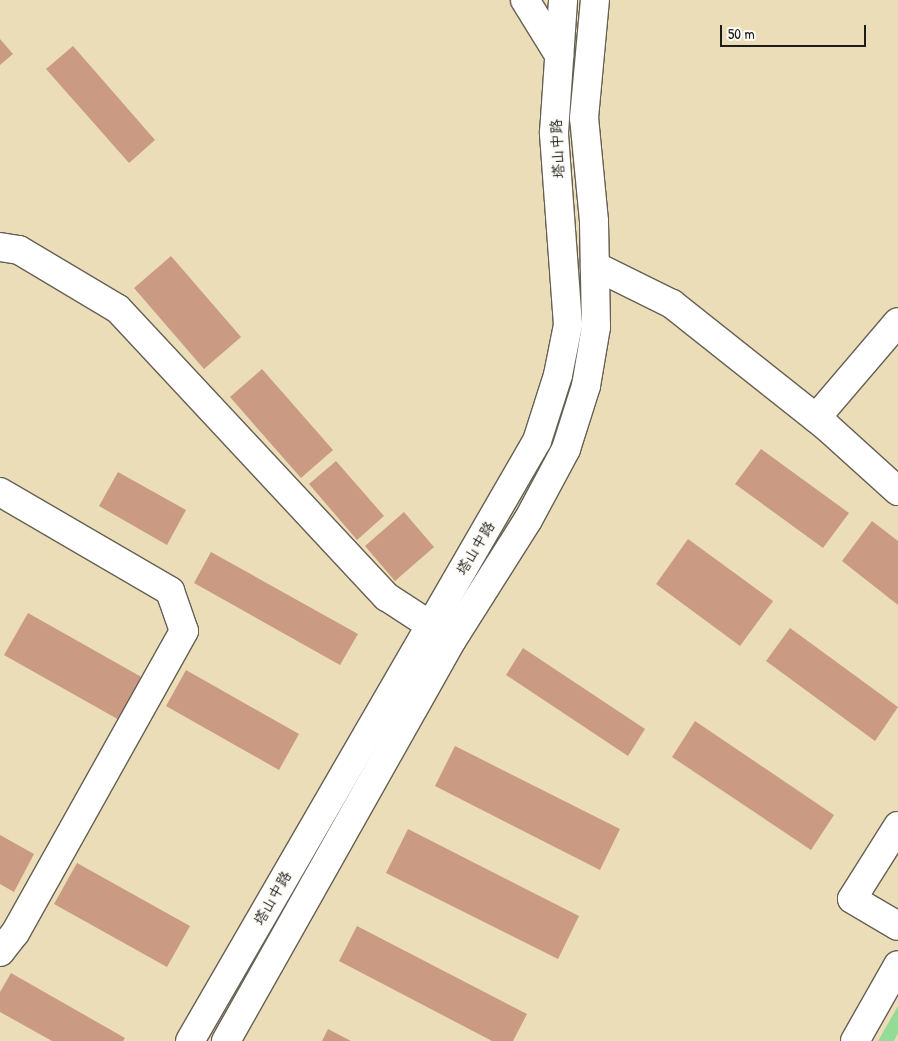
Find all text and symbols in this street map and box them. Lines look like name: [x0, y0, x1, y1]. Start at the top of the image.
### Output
scale bar: [723, 15, 869, 47]
text: 50 m: [728, 23, 755, 44]
street label: 塔山中路: [546, 119, 568, 179]
street label: 塔山中路: [452, 518, 498, 578]
street label: 塔山中路: [249, 868, 295, 928]

